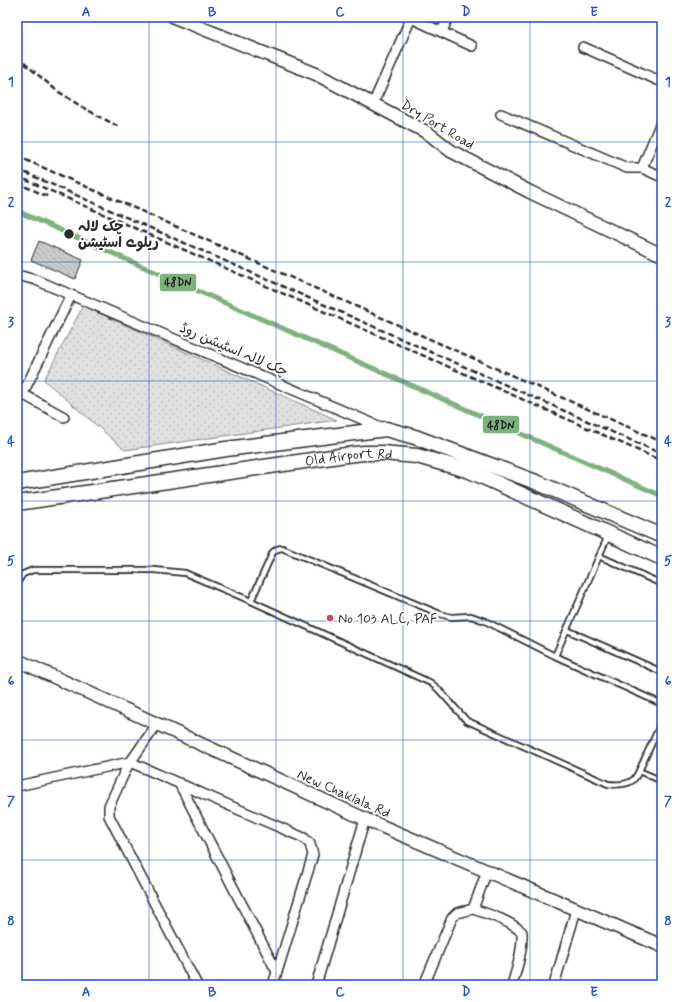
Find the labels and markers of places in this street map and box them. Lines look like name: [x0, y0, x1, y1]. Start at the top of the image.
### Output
place label: چک لالہ ریلوے اسٹیشن: [78, 218, 159, 252]
marker: چک لالہ ریلوے اسٹیشن: [62, 227, 76, 241]
place label: No 103 ALC, PAF: [338, 610, 438, 628]
marker: No 103 ALC, PAF: [325, 613, 335, 623]

